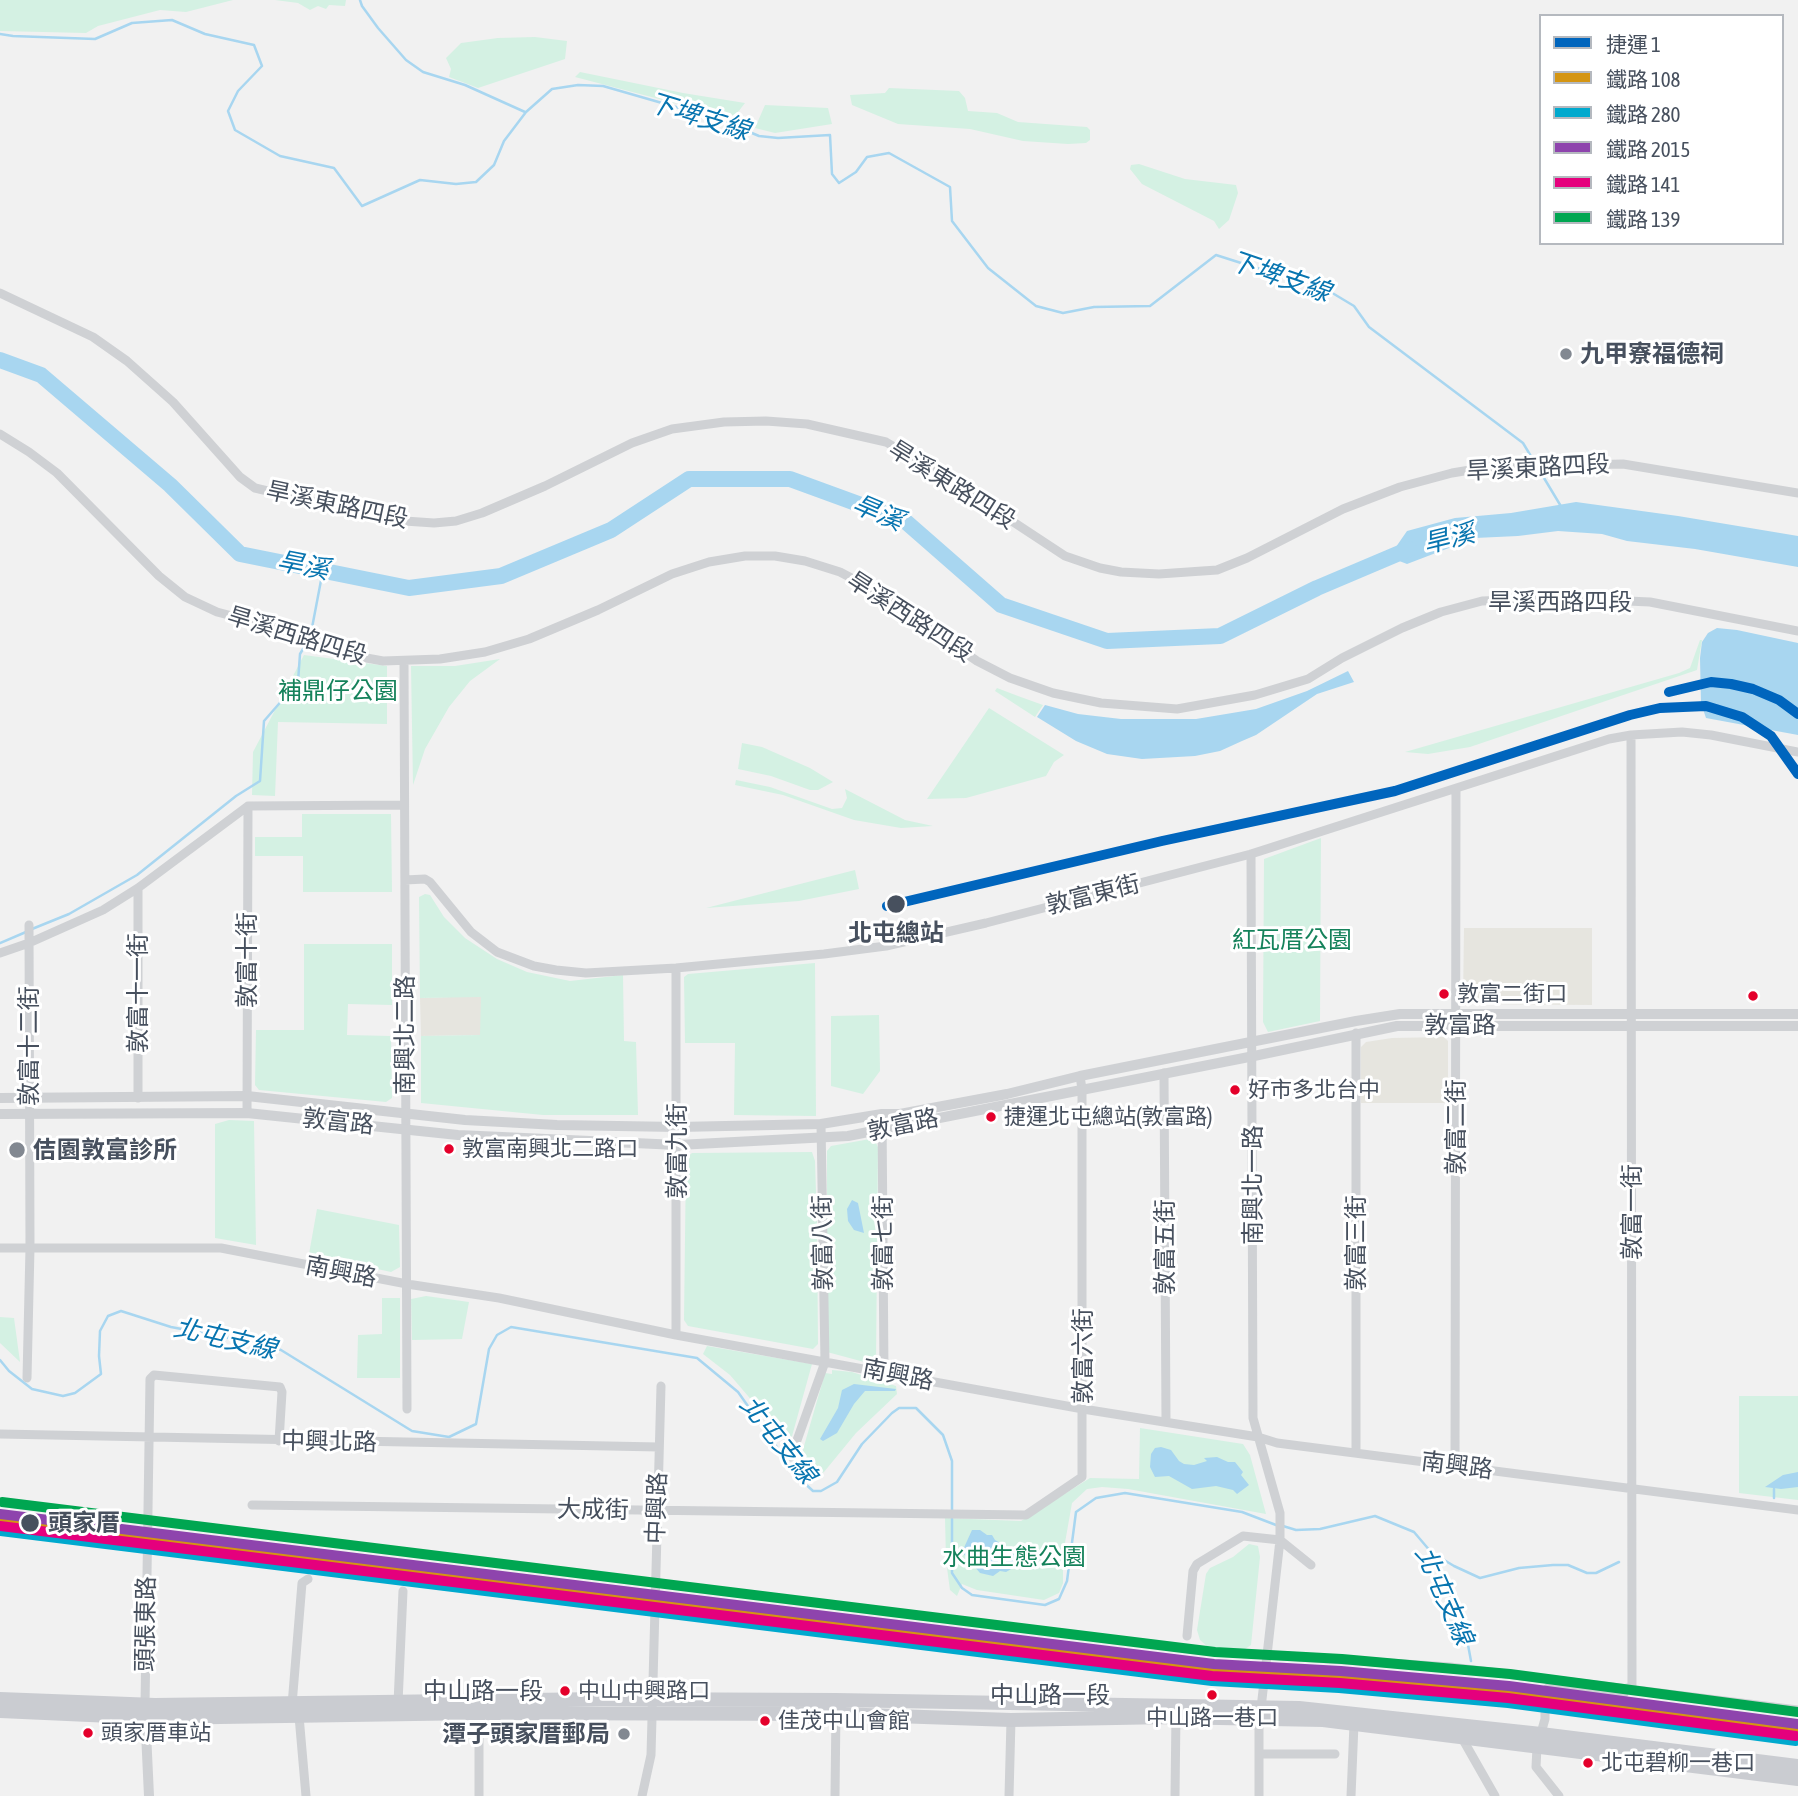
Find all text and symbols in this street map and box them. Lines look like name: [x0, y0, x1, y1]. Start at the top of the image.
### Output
legend: [1539, 14, 1784, 245]
text: 捷運 1: [1606, 32, 1661, 56]
text: 鐵路 108: [1606, 67, 1681, 91]
water label: 下埤支線: [645, 87, 753, 147]
text: 鐵路 280: [1606, 102, 1681, 126]
text: 鐵路 2015: [1606, 137, 1690, 161]
text: 鐵路 141: [1606, 172, 1681, 196]
text: 鐵路 139: [1606, 207, 1681, 231]
water label: 下埤支線: [1226, 245, 1334, 309]
place label: 九甲寮福德祠: [1580, 340, 1724, 368]
marker: 九甲寮福德祠: [1558, 346, 1574, 362]
street label: 旱溪東路四段: [883, 435, 1021, 535]
street label: 旱溪東路四段: [1465, 450, 1611, 486]
street label: 旱溪東路四段: [264, 476, 410, 534]
water label: 旱溪: [848, 488, 908, 538]
water label: 旱溪: [1420, 518, 1478, 560]
water label: 旱溪: [275, 546, 331, 586]
street label: 旱溪西路四段: [842, 566, 978, 668]
street label: 旱溪西路四段: [1488, 588, 1632, 616]
street label: 旱溪西路四段: [224, 601, 370, 671]
park label: 補鼎仔公園: [278, 677, 398, 705]
street label: 敦富東街: [1043, 869, 1143, 921]
marker: 北屯總站: [885, 893, 907, 915]
street label: 敦富十街: [233, 912, 261, 1008]
place label: 北屯總站: [848, 919, 944, 947]
park label: 紅瓦厝公園: [1232, 926, 1352, 954]
street label: 敦富十一街: [124, 933, 152, 1053]
street label: 南興北二路: [391, 975, 419, 1095]
place label: 敦富二街口: [1457, 981, 1567, 1007]
street label: 敦富十二街: [15, 986, 43, 1106]
marker: 敦富二街口: [1437, 987, 1451, 1001]
unlabelled marker: [1746, 989, 1760, 1003]
street label: 敦富路: [1424, 1011, 1496, 1039]
place label: 好市多北台中: [1248, 1077, 1380, 1103]
street label: 敦富二街: [1442, 1079, 1470, 1175]
marker: 好市多北台中: [1228, 1083, 1242, 1097]
street label: 敦富九街: [663, 1103, 691, 1199]
street label: 敦富路: [865, 1103, 941, 1147]
street label: 敦富路: [301, 1104, 375, 1140]
place label: 捷運北屯總站(敦富路): [1004, 1104, 1213, 1130]
marker: 捷運北屯總站(敦富路): [984, 1110, 998, 1124]
street label: 南興北一路: [1239, 1125, 1267, 1245]
place label: 佶園敦富診所: [33, 1136, 177, 1164]
place label: 敦富南興北二路口: [462, 1136, 638, 1162]
marker: 佶園敦富診所: [7, 1140, 27, 1160]
marker: 敦富南興北二路口: [442, 1142, 456, 1156]
street label: 敦富一街: [1618, 1164, 1646, 1260]
street label: 敦富八街: [808, 1195, 838, 1291]
street label: 敦富七街: [869, 1195, 897, 1291]
street label: 敦富三街: [1342, 1195, 1370, 1291]
street label: 敦富五街: [1151, 1199, 1179, 1295]
street label: 南興路: [303, 1251, 379, 1293]
street label: 敦富六街: [1069, 1308, 1097, 1404]
water label: 北屯支線: [171, 1312, 279, 1366]
street label: 南興路: [860, 1354, 936, 1396]
water label: 北屯支線: [733, 1390, 823, 1490]
street label: 中興北路: [281, 1427, 377, 1457]
street label: 南興路: [1420, 1447, 1494, 1485]
street label: 中興路: [641, 1472, 673, 1544]
street label: 大成街: [557, 1495, 629, 1525]
place label: 頭家厝: [48, 1509, 120, 1537]
marker: 頭家厝: [19, 1512, 41, 1534]
water label: 北屯支線: [1409, 1542, 1479, 1650]
park label: 水曲生態公園: [942, 1543, 1086, 1571]
street label: 頭張東路: [131, 1576, 161, 1672]
street label: 中山路一段: [423, 1677, 543, 1705]
place label: 中山中興路口: [578, 1678, 710, 1704]
street label: 中山路一段: [990, 1681, 1110, 1709]
marker: 中山中興路口: [558, 1684, 572, 1698]
marker: 中山路一巷口: [1205, 1688, 1219, 1702]
place label: 中山路一巷口: [1146, 1705, 1278, 1731]
place label: 佳茂中山會館: [778, 1708, 910, 1734]
marker: 佳茂中山會館: [758, 1714, 772, 1728]
place label: 頭家厝車站: [101, 1720, 211, 1746]
place label: 潭子頭家厝郵局: [442, 1720, 610, 1748]
marker: 頭家厝車站: [81, 1726, 95, 1740]
marker: 潭子頭家厝郵局: [616, 1726, 632, 1742]
place label: 北屯碧柳一巷口: [1601, 1750, 1755, 1776]
marker: 北屯碧柳一巷口: [1581, 1756, 1595, 1770]

